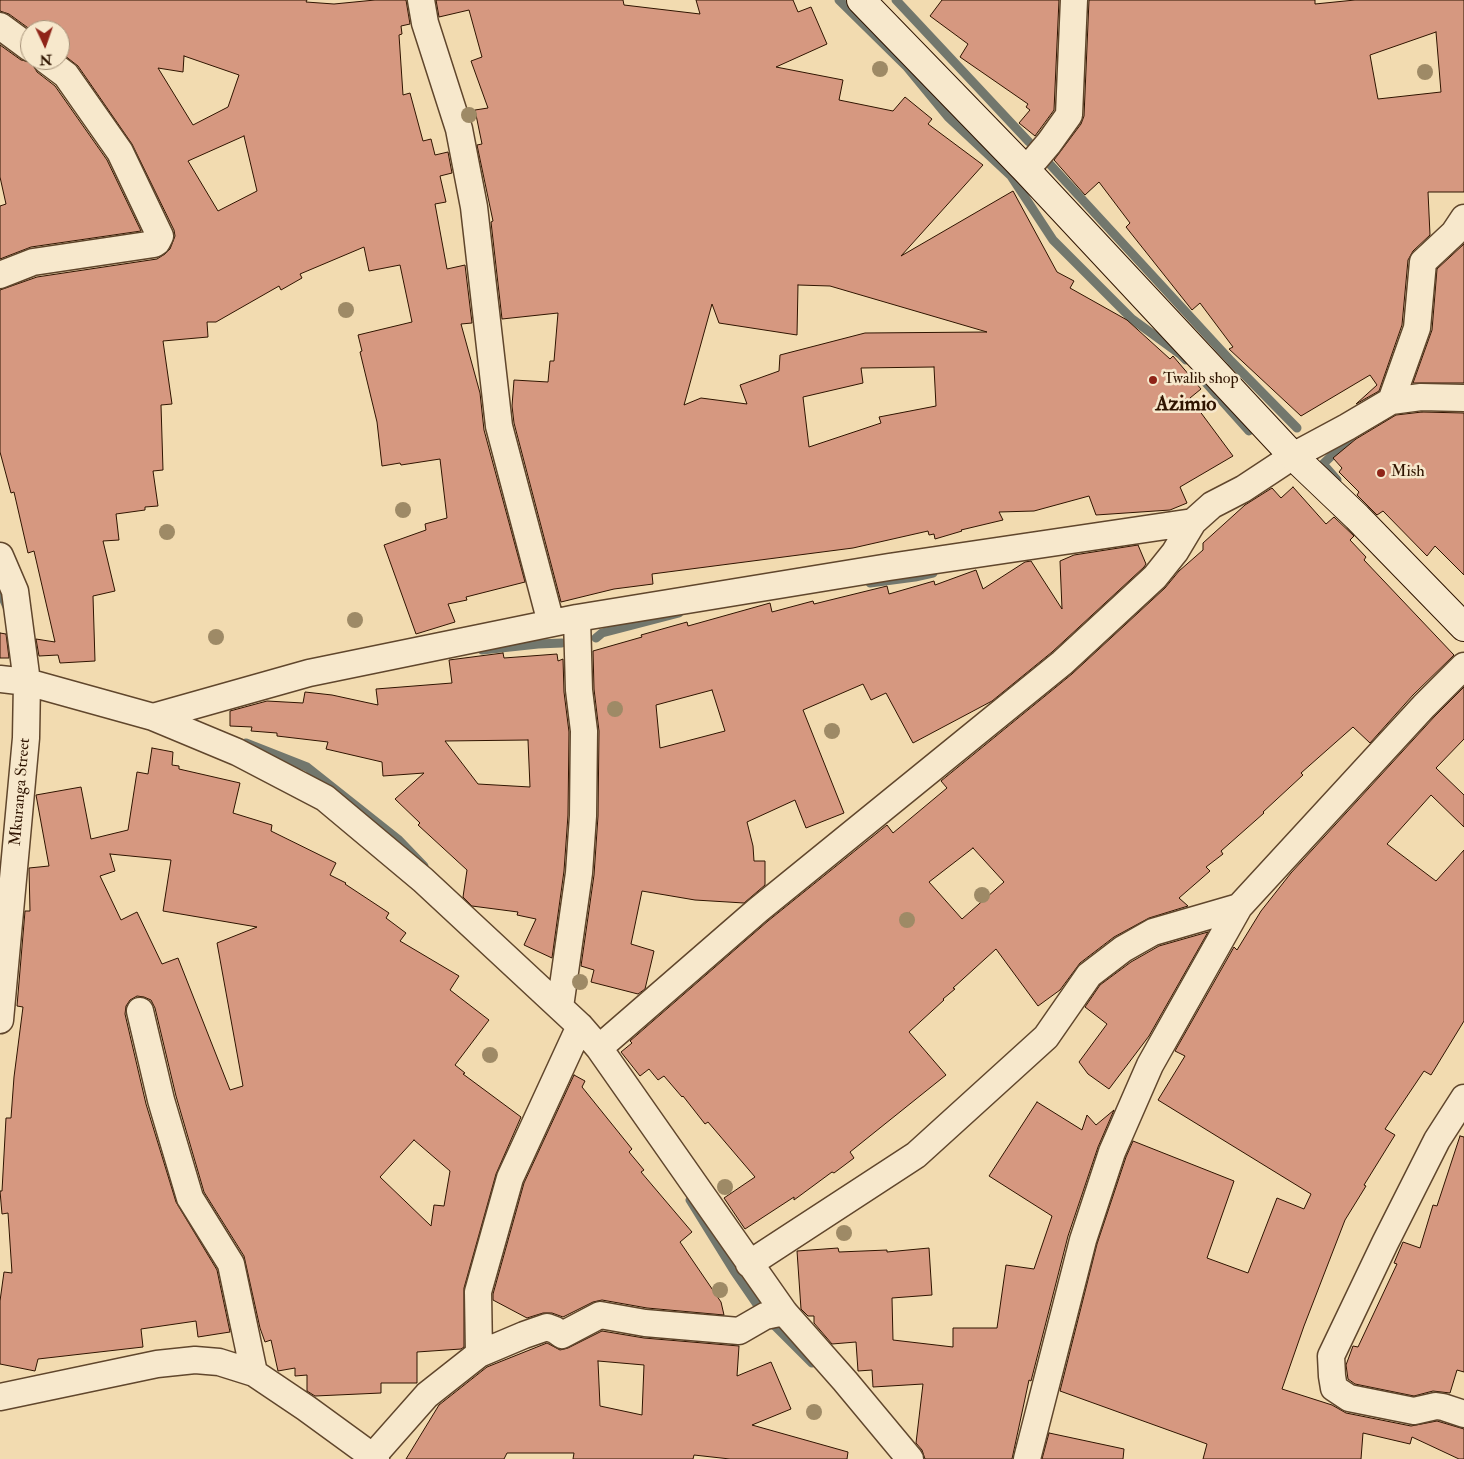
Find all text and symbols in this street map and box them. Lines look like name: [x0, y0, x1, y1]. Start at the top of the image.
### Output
north arrow: [20, 20, 70, 70]
text: N: [39, 51, 52, 68]
place label: Twalib shop: [1163, 370, 1239, 390]
marker: Twalib shop: [1147, 374, 1159, 386]
district label: Azimio: [1156, 392, 1216, 418]
place label: Mish: [1391, 463, 1425, 483]
marker: Mish: [1375, 467, 1387, 479]
street label: Mkuranga Street: [7, 737, 35, 847]

